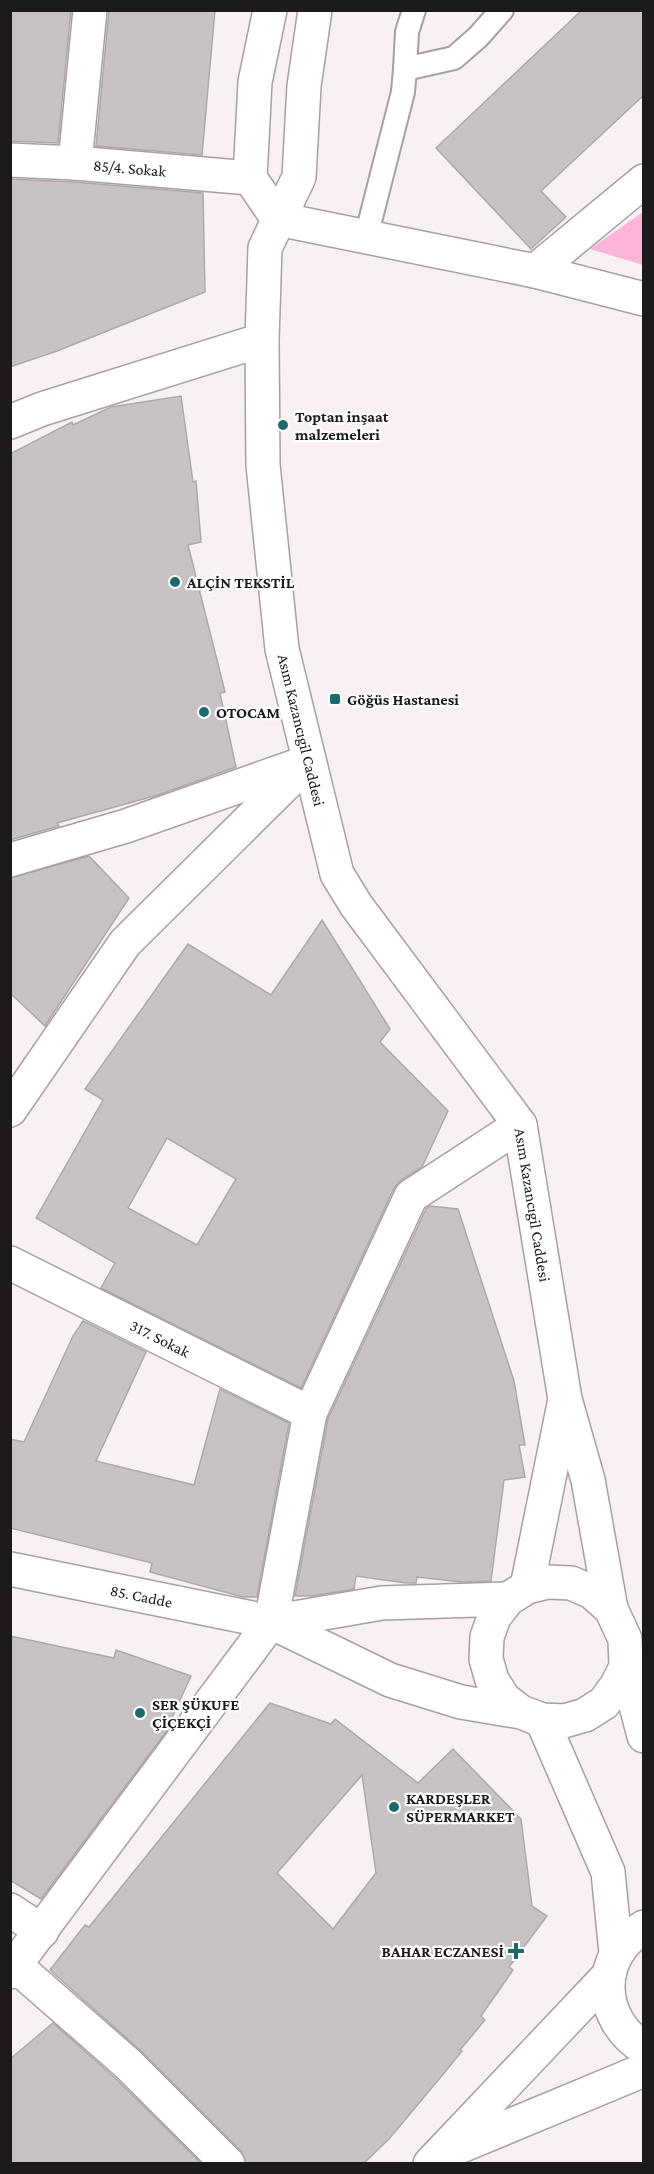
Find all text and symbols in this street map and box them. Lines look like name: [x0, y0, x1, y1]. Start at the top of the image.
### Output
street label: 85/4. Sokak: [93, 157, 167, 180]
place label: Toptan inşaat malzemeleri: [295, 408, 389, 443]
marker: Toptan inşaat malzemeleri: [276, 418, 290, 432]
place label: ALÇİN TEKSTİL: [186, 574, 295, 591]
marker: ALÇİN TEKSTİL: [168, 575, 182, 589]
street label: Asım Kazancıgil Caddesi: [275, 652, 328, 808]
place label: Göğüs Hastanesi: [347, 691, 459, 708]
marker: Göğüs Hastanesi: [328, 692, 342, 706]
place label: OTOCAM: [216, 704, 280, 721]
marker: OTOCAM: [197, 705, 211, 719]
street label: Asım Kazancıgil Caddesi: [512, 1127, 554, 1283]
street label: 317. Sokak: [127, 1317, 193, 1361]
street label: 85. Cadde: [109, 1582, 174, 1611]
place label: SER ŞÜKUFE ÇİÇEKÇİ: [152, 1696, 239, 1731]
marker: SER ŞÜKUFE ÇİÇEKÇİ: [133, 1706, 147, 1720]
place label: KARDEŞLER SÜPERMARKET: [406, 1790, 515, 1825]
marker: KARDEŞLER SÜPERMARKET: [387, 1800, 401, 1814]
place label: BAHAR ECZANESİ: [382, 1943, 504, 1960]
marker: BAHAR ECZANESİ: [509, 1944, 523, 1958]

